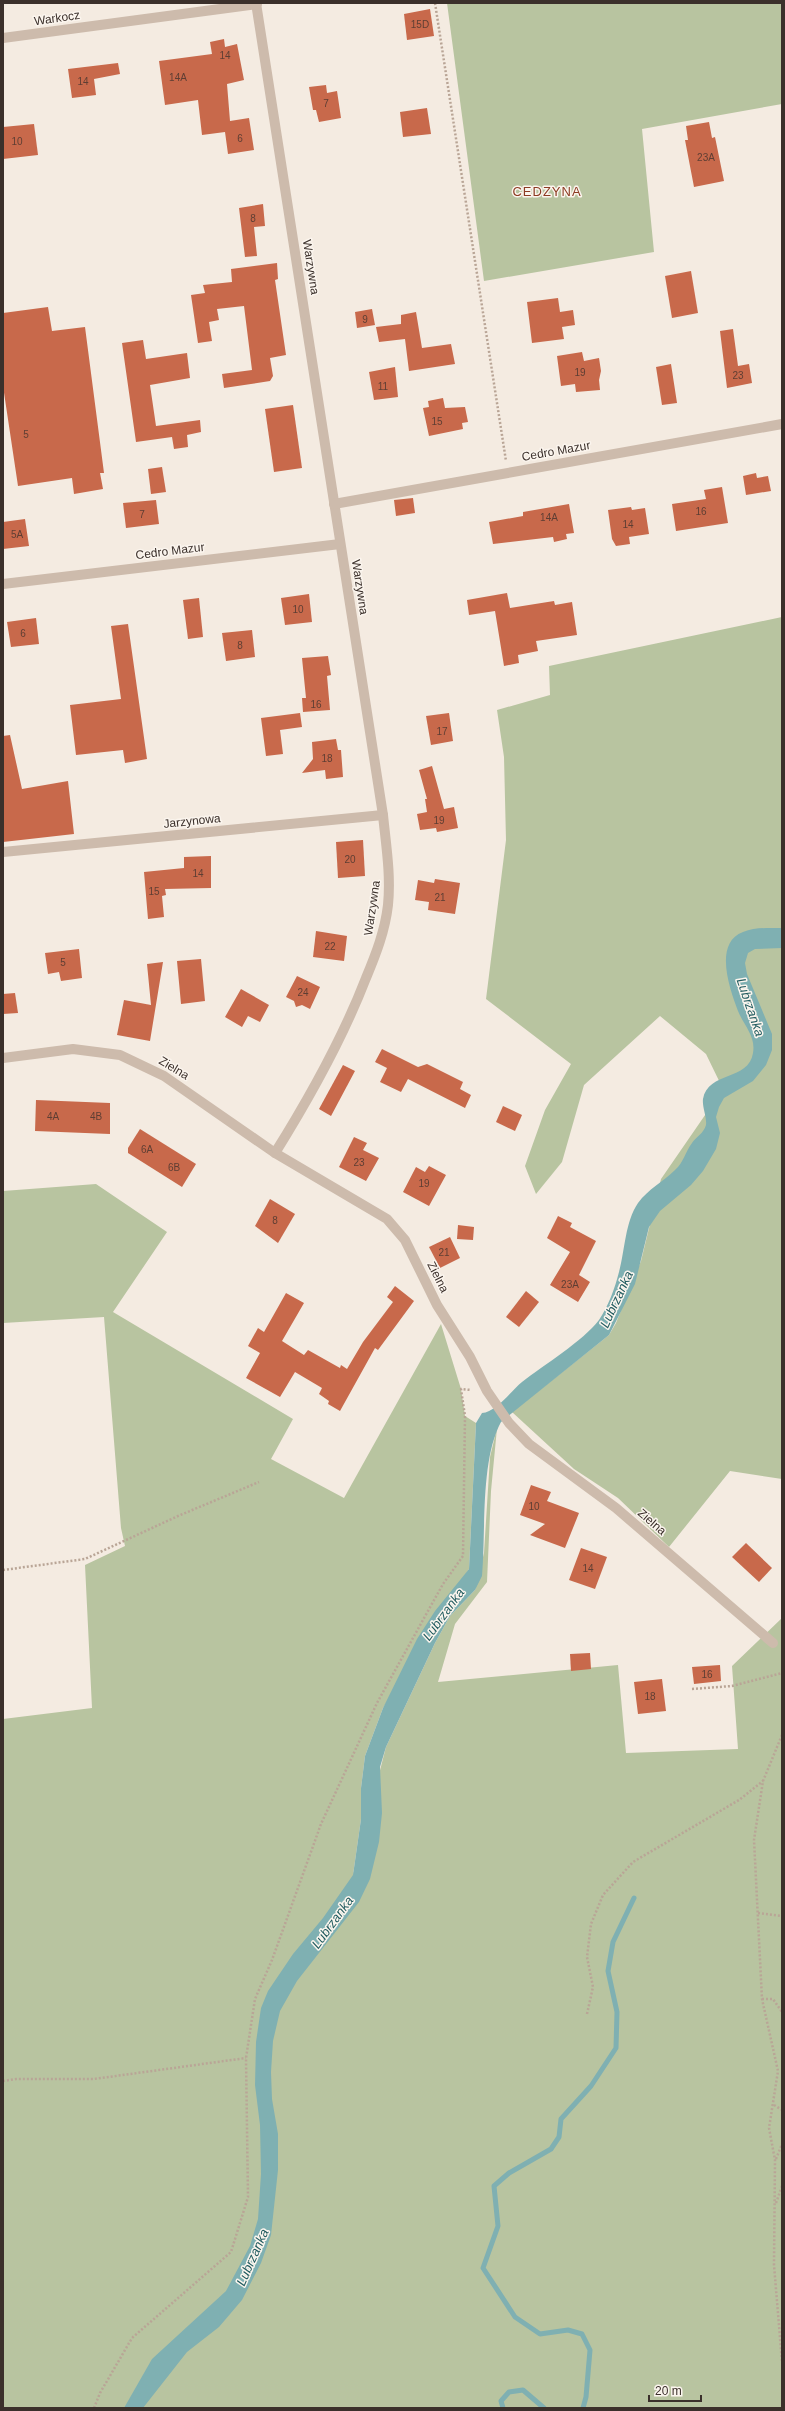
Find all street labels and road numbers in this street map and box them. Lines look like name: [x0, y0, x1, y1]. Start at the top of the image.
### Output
street label: Warkocz: [33, 8, 81, 28]
street label: Warzywna: [300, 238, 322, 296]
street label: Cedro Mazur: [521, 438, 591, 464]
street label: Cedro Mazur: [135, 540, 205, 562]
street label: Warzywna: [349, 558, 371, 616]
street label: Jarzynowa: [163, 811, 222, 831]
street label: Warzywna: [361, 879, 383, 936]
street label: Zielna: [156, 1054, 192, 1083]
street label: Zielna: [424, 1259, 452, 1295]
street label: Zielna: [635, 1506, 669, 1538]

